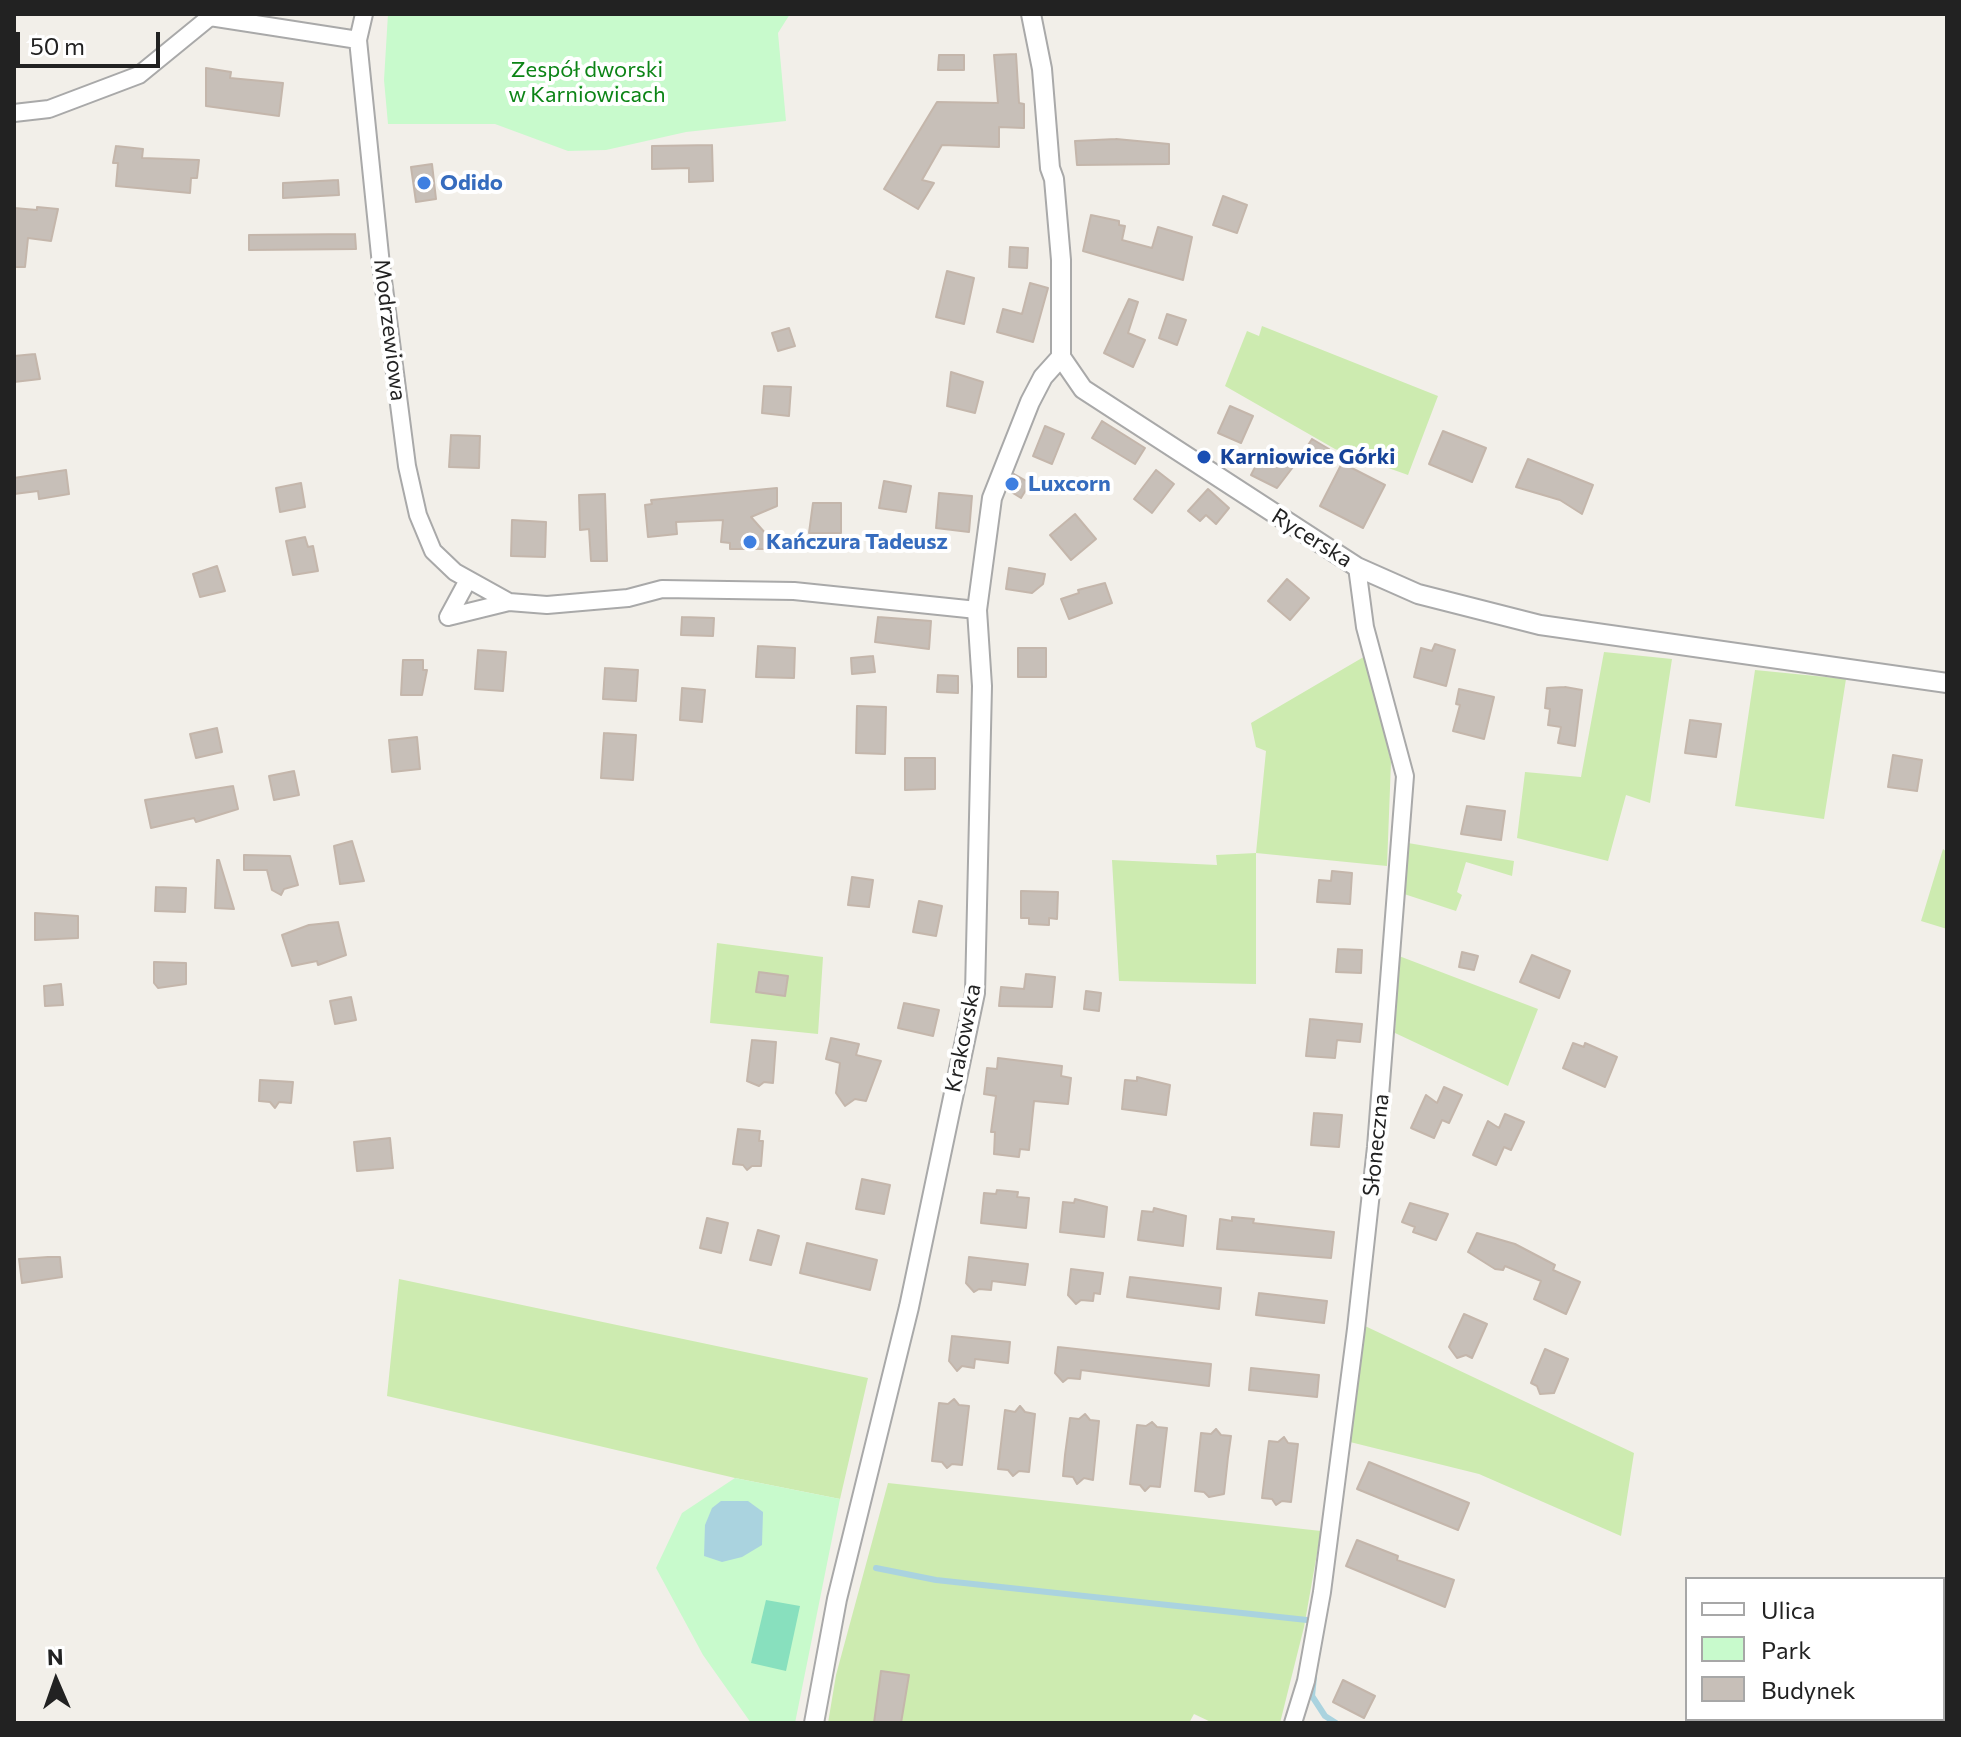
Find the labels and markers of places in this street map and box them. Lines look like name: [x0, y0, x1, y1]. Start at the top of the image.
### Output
place label: Odido: [440, 170, 503, 196]
marker: Odido: [415, 174, 433, 192]
place label: Karniowice Górki: [1220, 444, 1395, 470]
marker: Karniowice Górki: [1195, 448, 1213, 466]
place label: Luxcorn: [1028, 471, 1111, 497]
marker: Luxcorn: [1003, 475, 1021, 493]
place label: Kańczura Tadeusz: [766, 529, 948, 555]
marker: Kańczura Tadeusz: [741, 533, 759, 551]

